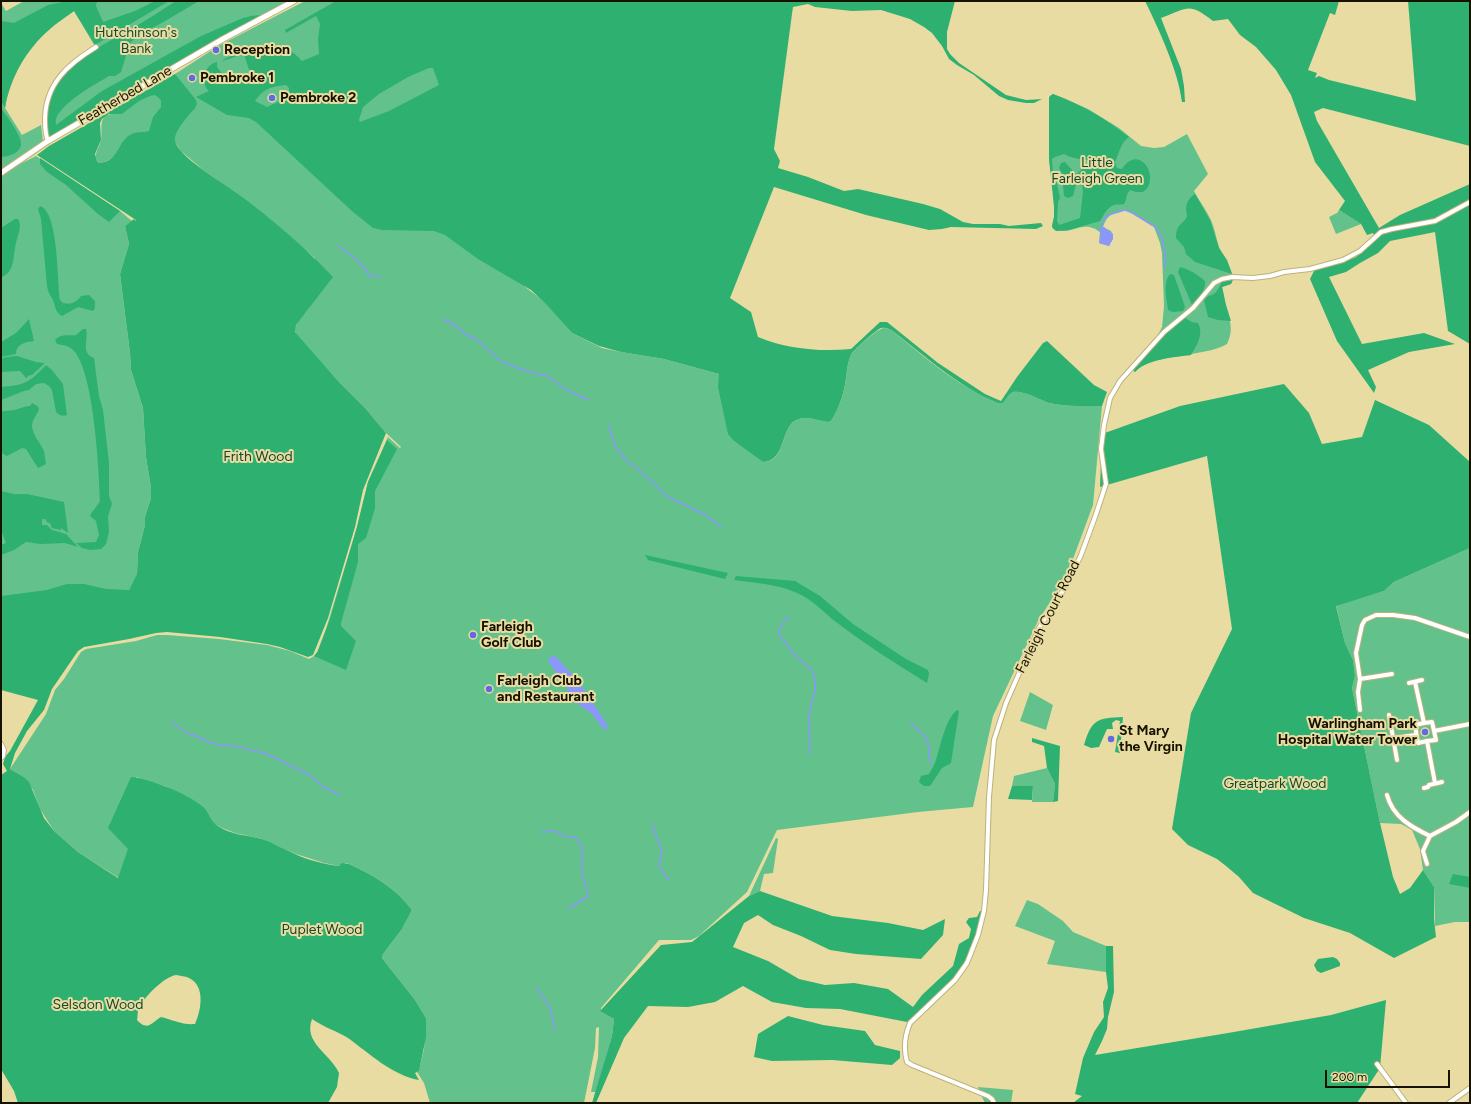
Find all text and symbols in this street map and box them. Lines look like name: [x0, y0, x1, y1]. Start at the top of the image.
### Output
park label: Hutchinson's Bank: [95, 25, 177, 58]
place label: Reception: [224, 42, 290, 58]
marker: Reception: [211, 45, 221, 55]
street label: Featherbed Lane: [75, 62, 175, 130]
place label: Pembroke 1: [200, 70, 274, 86]
marker: Pembroke 1: [187, 73, 197, 83]
place label: Pembroke 2: [280, 90, 356, 106]
marker: Pembroke 2: [267, 93, 277, 103]
park label: Little Farleigh Green: [1051, 155, 1143, 188]
park label: Frith Wood: [223, 449, 293, 465]
street label: Farleigh Court Road: [1012, 558, 1084, 676]
place label: Farleigh Golf Club: [481, 619, 542, 652]
marker: Farleigh Golf Club: [468, 630, 478, 640]
place label: Farleigh Club and Restaurant: [497, 673, 595, 706]
marker: Farleigh Club and Restaurant: [484, 684, 494, 694]
place label: Warlingham Park Hospital Water Tower: [1278, 716, 1417, 748]
place label: St Mary the Virgin: [1119, 723, 1183, 756]
marker: Warlingham Park Hospital Water Tower: [1420, 727, 1430, 737]
marker: St Mary the Virgin: [1106, 734, 1116, 744]
park label: Greatpark Wood: [1223, 776, 1327, 792]
park label: Puplet Wood: [282, 922, 362, 938]
park label: Selsdon Wood: [53, 997, 143, 1013]
scale bar: [1327, 1062, 1452, 1088]
text: 200 m: [1332, 1070, 1367, 1084]

